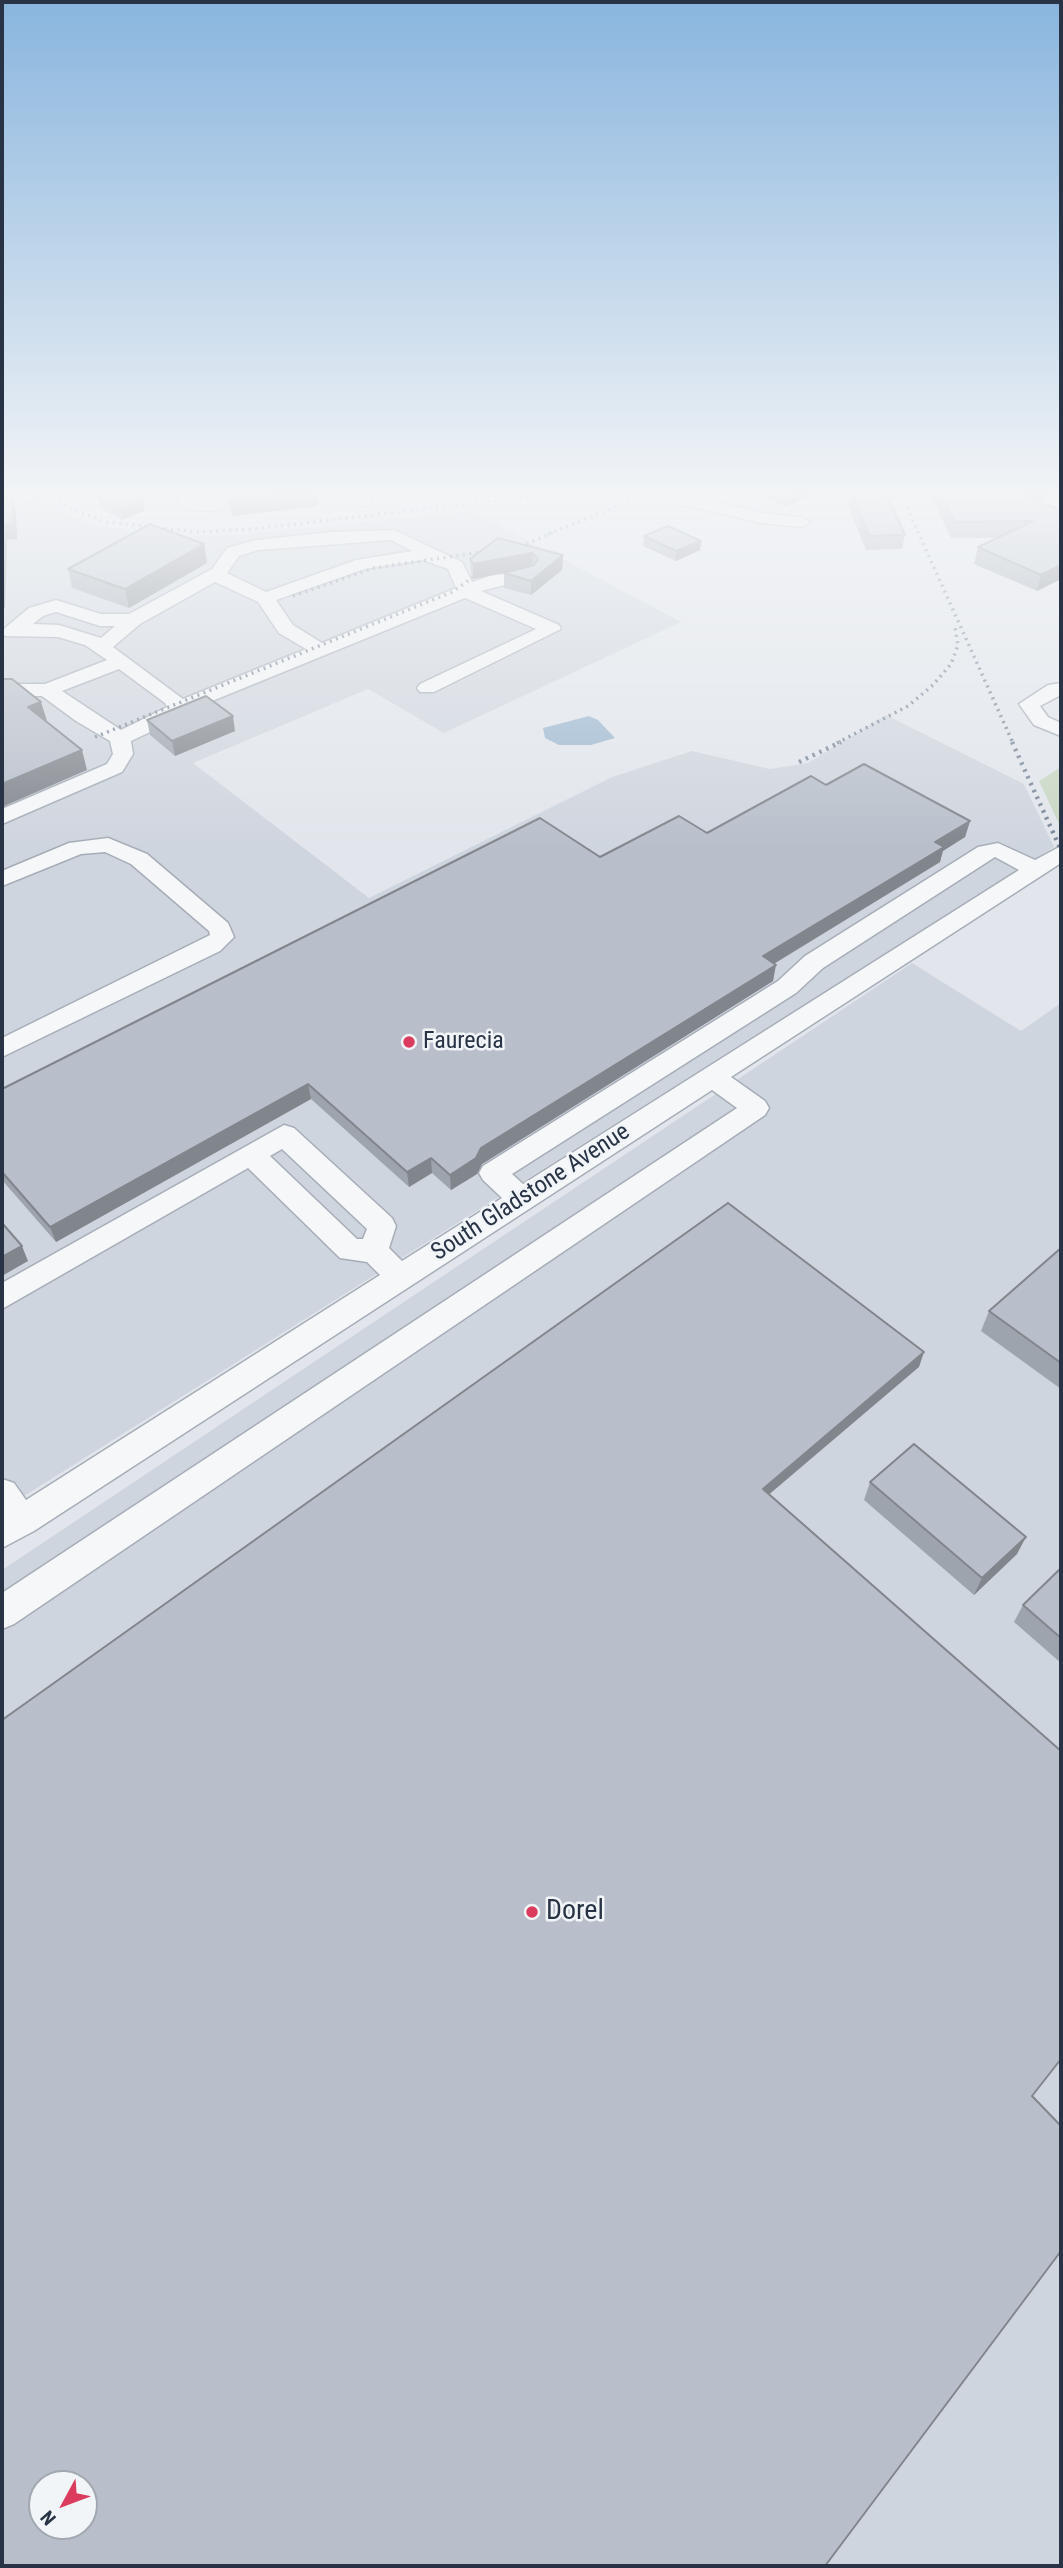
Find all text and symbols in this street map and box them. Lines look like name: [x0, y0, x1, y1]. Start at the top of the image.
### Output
place label: Faurecia: [423, 1028, 504, 1056]
marker: Faurecia: [401, 1034, 417, 1050]
street label: South Gladstone Avenue: [426, 1118, 636, 1268]
place label: Dorel: [546, 1895, 604, 1929]
marker: Dorel: [524, 1904, 540, 1920]
north arrow: [28, 2470, 98, 2540]
text: N: [36, 2506, 61, 2530]

